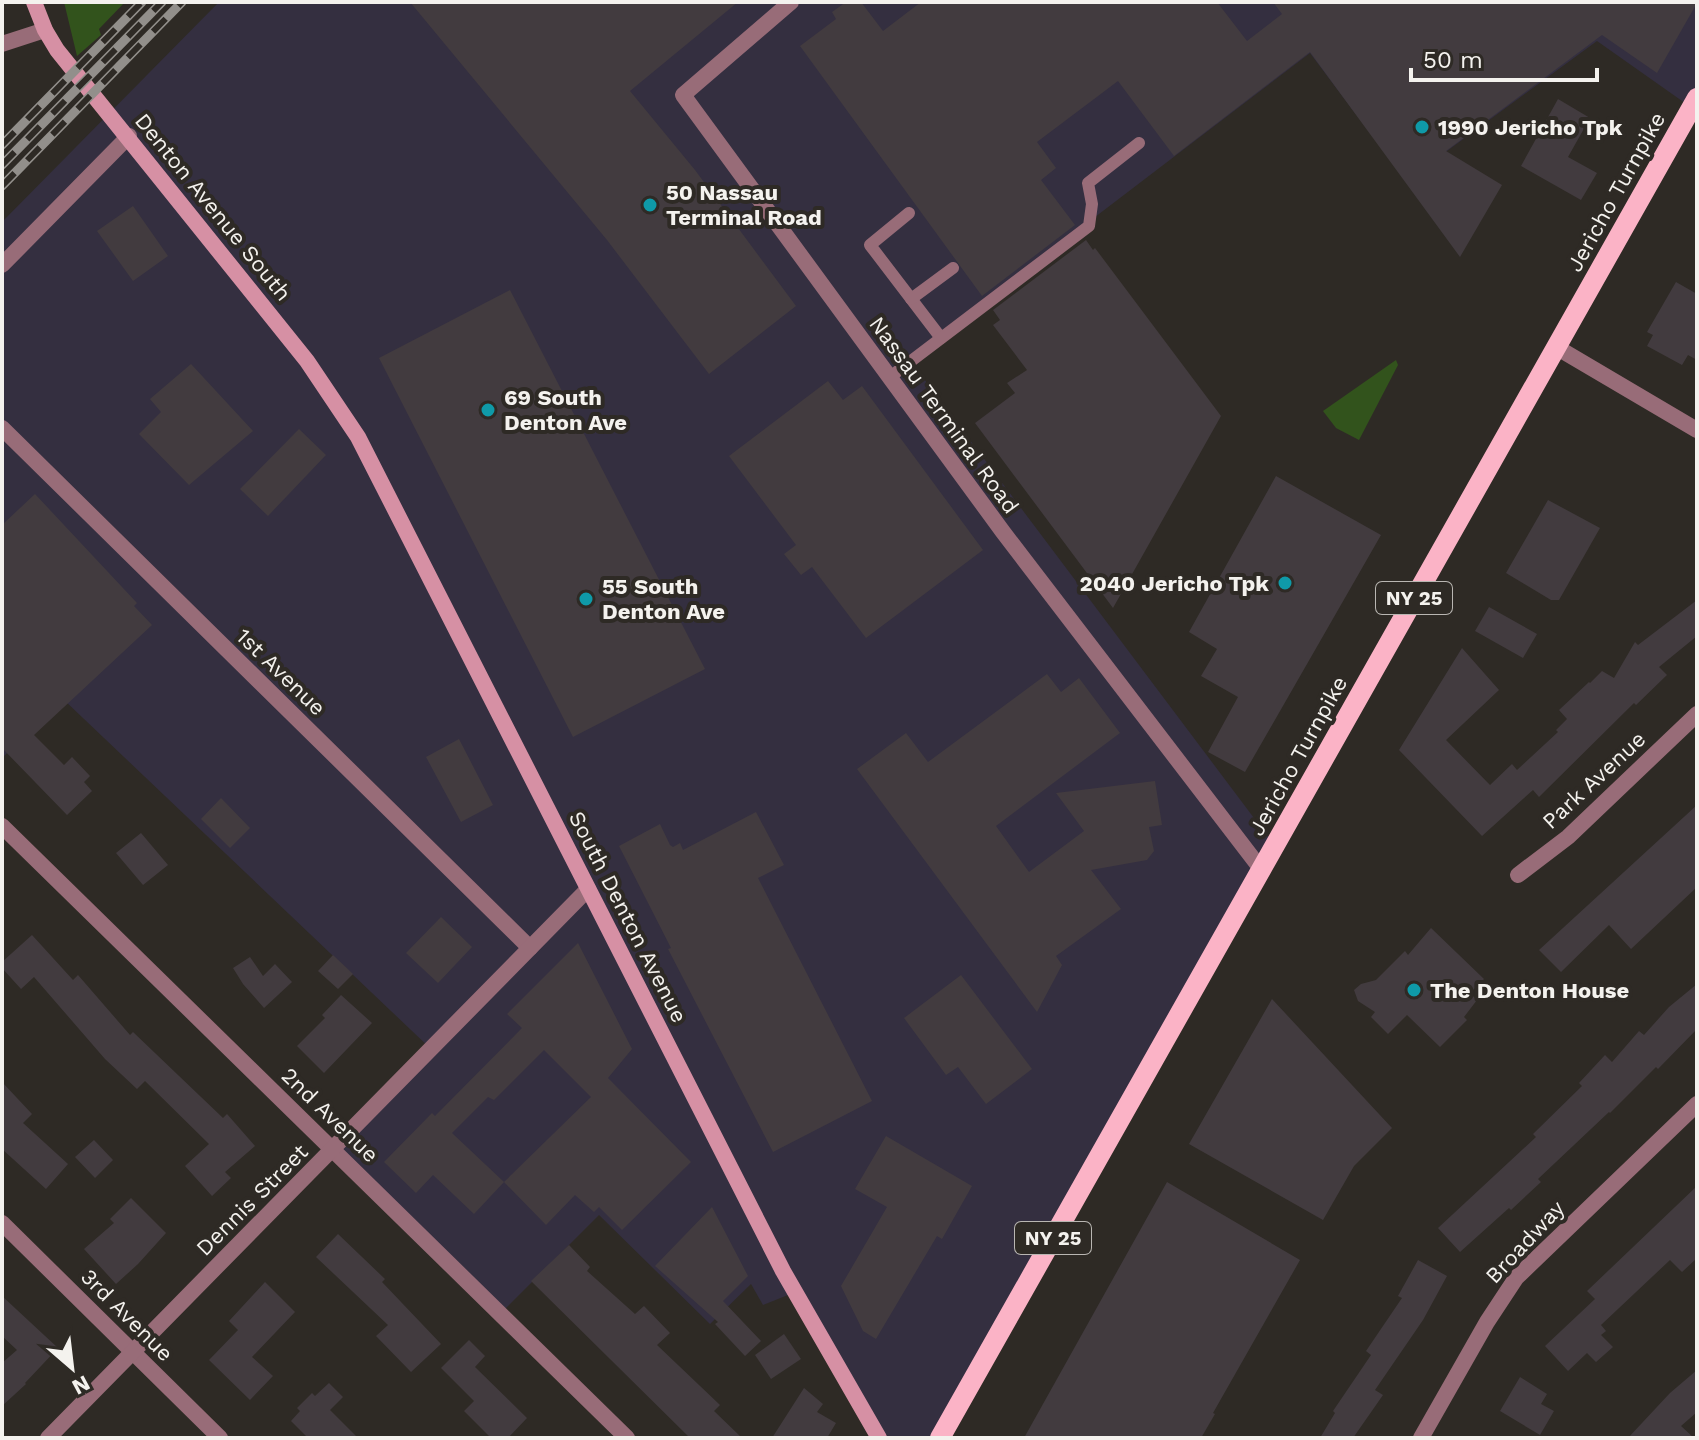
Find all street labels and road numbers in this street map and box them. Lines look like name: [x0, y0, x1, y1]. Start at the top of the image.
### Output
street label: Denton Avenue South: [130, 108, 296, 306]
street label: Jericho Turnpike: [1562, 108, 1670, 276]
street label: Nassau Terminal Road: [864, 312, 1024, 518]
road number: NY 25: [1376, 582, 1452, 614]
street label: 1st Avenue: [231, 623, 331, 721]
street label: Jericho Turnpike: [1244, 672, 1352, 840]
street label: Park Avenue: [1537, 726, 1651, 834]
street label: South Denton Avenue: [564, 807, 692, 1027]
street label: 2nd Avenue: [276, 1063, 384, 1167]
street label: Dennis Street: [191, 1139, 313, 1261]
street label: Broadway: [1480, 1195, 1570, 1288]
road number: NY 25: [1015, 1222, 1091, 1254]
street label: 3rd Avenue: [76, 1264, 178, 1366]

